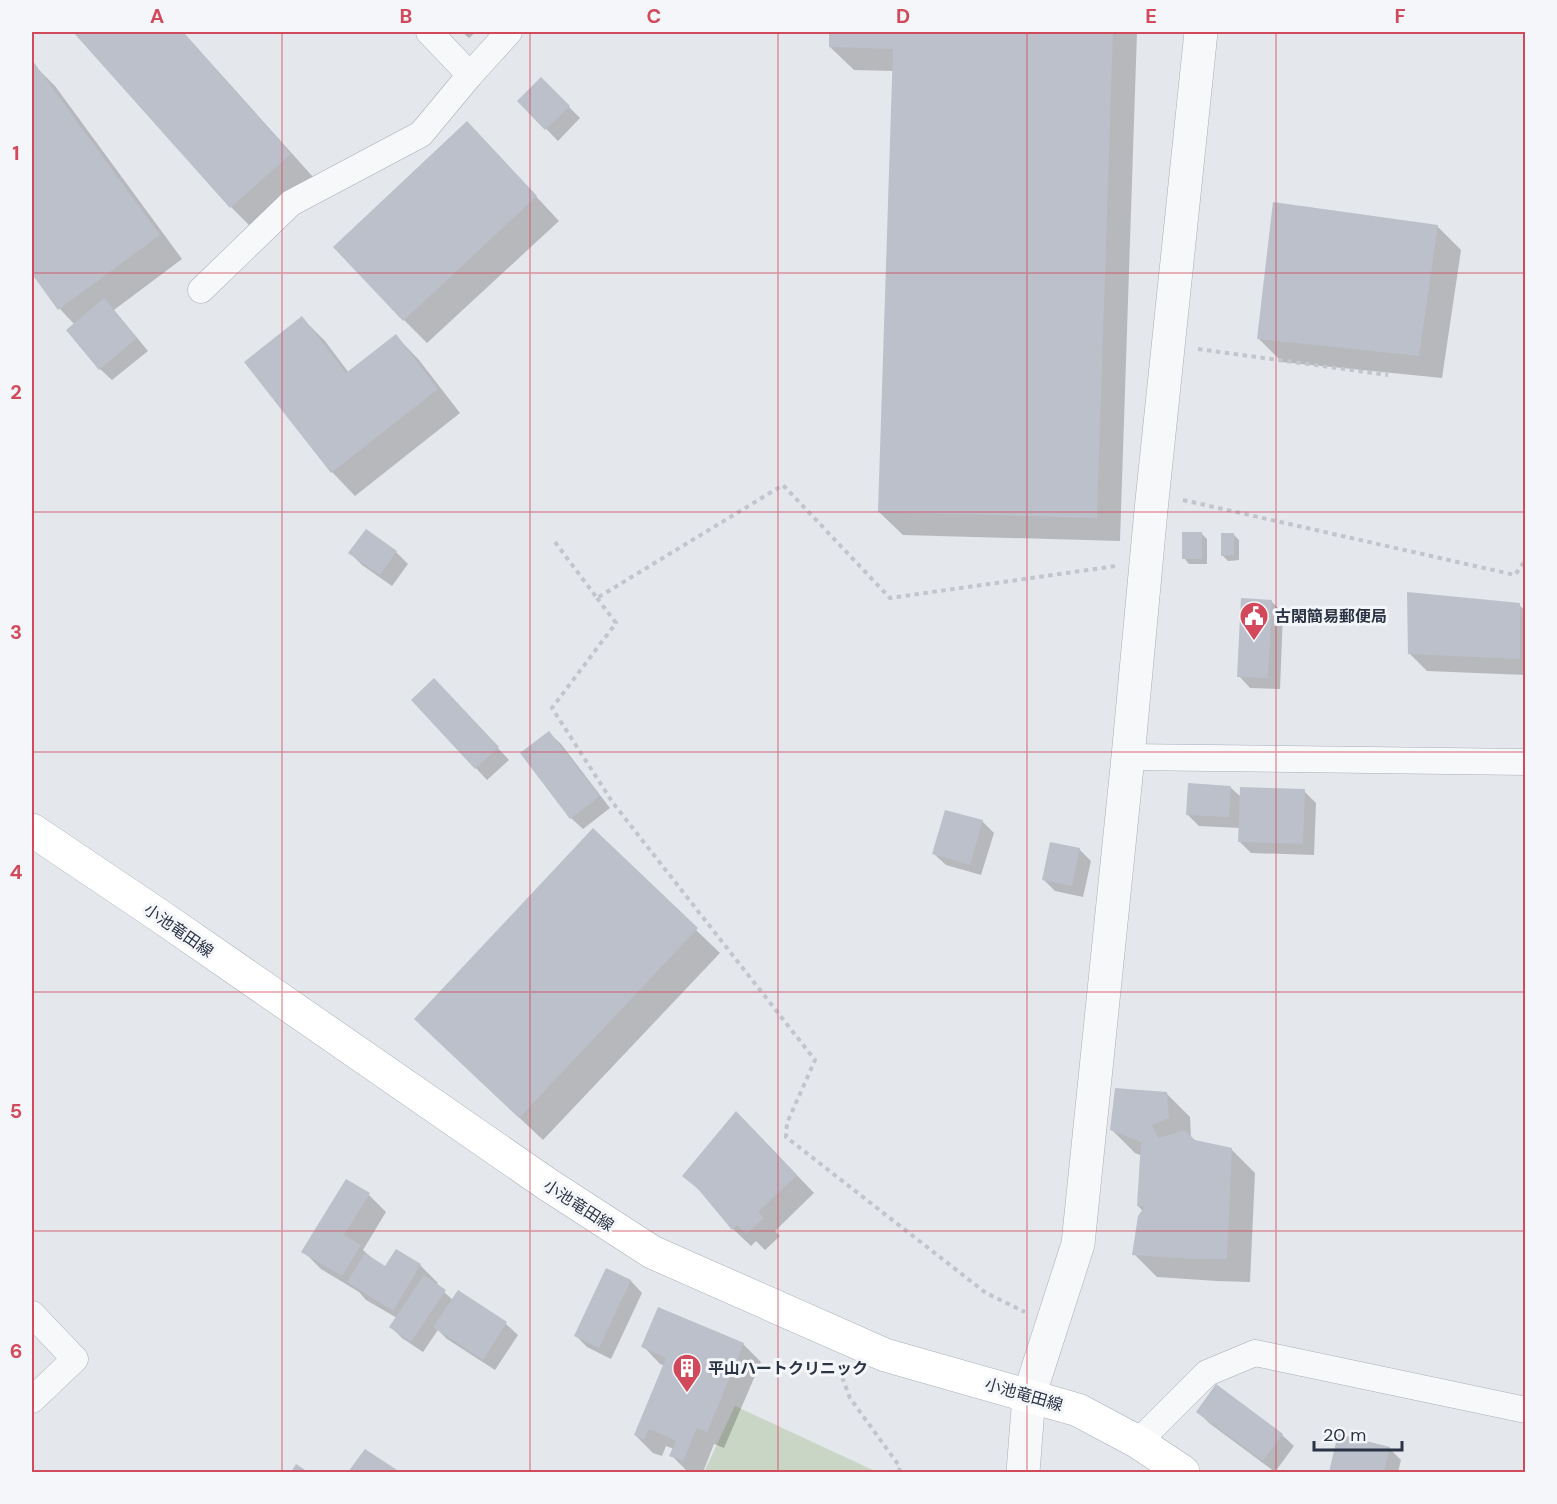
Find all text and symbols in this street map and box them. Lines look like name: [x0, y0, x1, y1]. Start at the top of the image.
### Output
text: A: [150, 3, 164, 29]
text: B: [400, 3, 412, 29]
text: C: [647, 3, 661, 29]
text: D: [896, 3, 910, 29]
text: E: [1145, 3, 1157, 29]
text: F: [1394, 3, 1406, 29]
text: 1: [12, 140, 20, 166]
text: 2: [10, 379, 22, 405]
public building icon: 古閑簡易郵便局: [1238, 600, 1270, 642]
place label: 古閑簡易郵便局: [1275, 606, 1387, 627]
text: 3: [10, 619, 22, 645]
text: 4: [10, 859, 23, 885]
street label: 小池竜田線: [140, 899, 218, 962]
text: 5: [10, 1098, 22, 1124]
street label: 小池竜田線: [539, 1175, 618, 1236]
text: 6: [10, 1338, 22, 1364]
building icon: 平山ハートクリニック: [671, 1352, 703, 1394]
place label: 平山ハートクリニック: [708, 1358, 868, 1379]
street label: 小池竜田線: [983, 1373, 1065, 1416]
scale bar: [1314, 1414, 1402, 1452]
text: 20 m: [1323, 1423, 1366, 1447]

